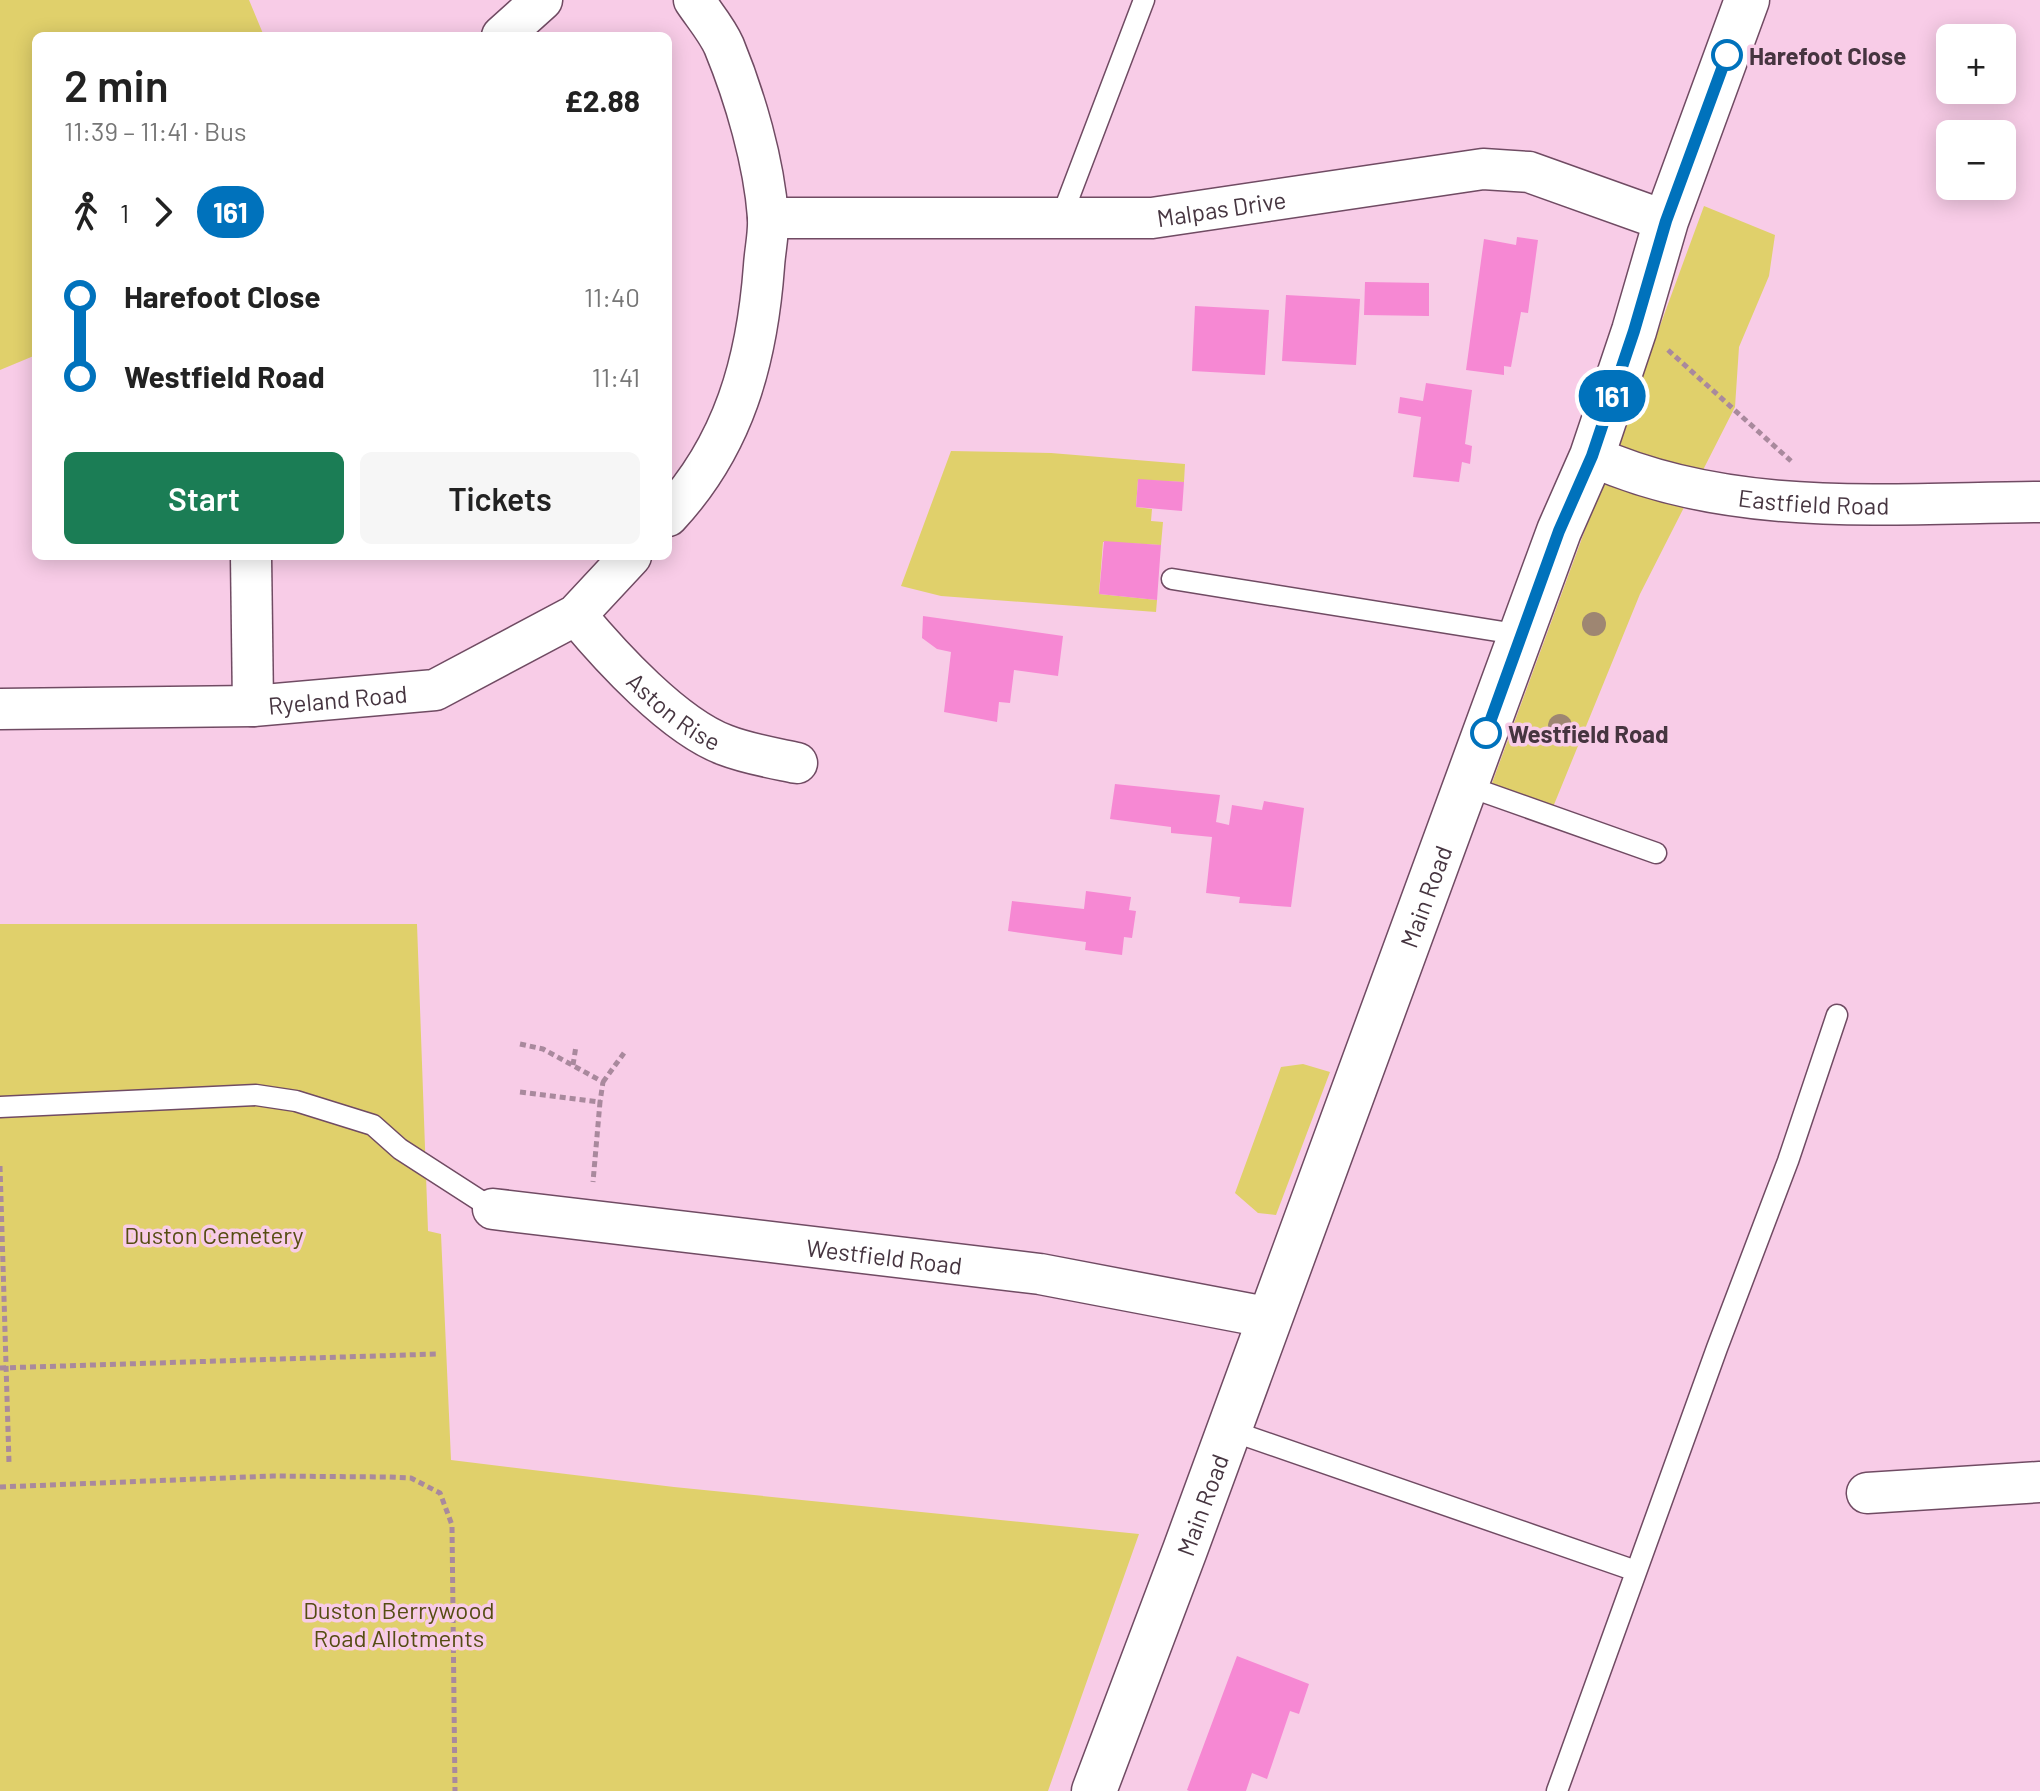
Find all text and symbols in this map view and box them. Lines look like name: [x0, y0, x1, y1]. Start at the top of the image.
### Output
map controls: [1936, 24, 2016, 200]
button: +: [1936, 24, 2016, 104]
marker: Harefoot Close: [1712, 40, 1742, 70]
place label: Harefoot Close: [1749, 41, 1906, 70]
text: 2 min: [64, 58, 169, 111]
text: £2.88: [564, 82, 640, 118]
text: 11:39 – 11:41 · Bus: [64, 115, 247, 146]
button: −: [1936, 120, 2016, 200]
street label: Malpas Drive: [1155, 184, 1288, 232]
icon: walk: [64, 190, 108, 234]
icon: forward: [141, 190, 185, 234]
text: 161: [213, 195, 248, 229]
text: 1: [120, 197, 129, 228]
text: Harefoot Close: [124, 278, 321, 314]
text: 11:40: [584, 281, 640, 312]
text: Westfield Road: [124, 358, 325, 394]
text: 11:41: [592, 361, 640, 392]
line badge: 161: [1566, 370, 1658, 422]
text: 161: [1595, 379, 1629, 413]
button: Start: [64, 452, 344, 544]
button: Tickets: [360, 452, 640, 544]
street label: Eastfield Road: [1737, 482, 1889, 519]
street label: Aston Rise: [621, 666, 726, 756]
street label: Ryeland Road: [267, 678, 409, 719]
marker: Westfield Road: [1471, 718, 1501, 748]
place label: Westfield Road: [1508, 719, 1669, 748]
street label: Main Road: [1393, 841, 1457, 951]
park label: Duston Cemetery: [124, 1220, 304, 1249]
street label: Westfield Road: [805, 1232, 964, 1279]
street label: Main Road: [1170, 1450, 1234, 1560]
park label: Duston Berrywood Road Allotments: [303, 1595, 495, 1652]

